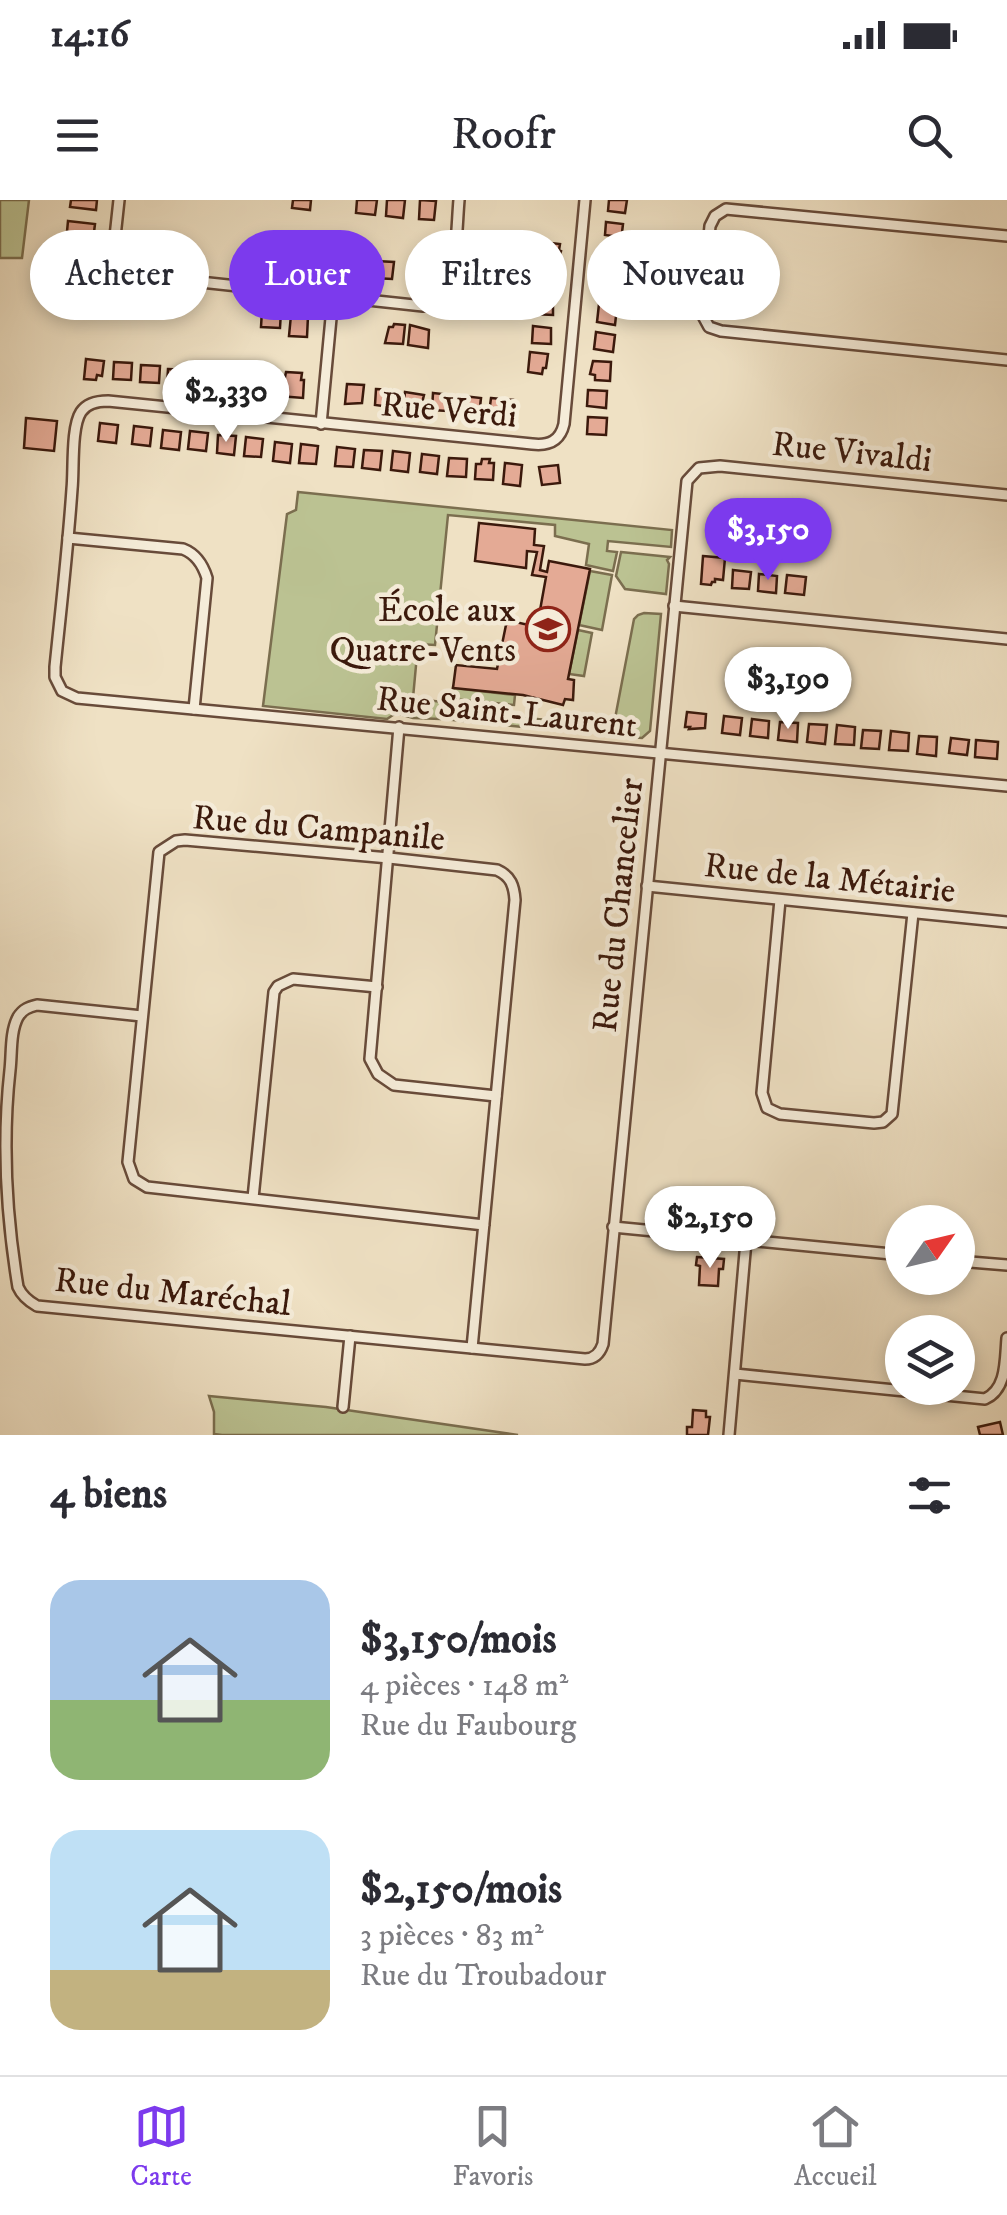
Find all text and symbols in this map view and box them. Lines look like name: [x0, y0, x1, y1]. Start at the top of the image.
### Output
text: 14:16: [50, 11, 129, 59]
text: Roofr: [451, 107, 556, 163]
icon: menu: [50, 108, 105, 163]
icon: search: [902, 108, 957, 163]
chip: Acheter: [30, 230, 209, 320]
chip: Louer: [229, 230, 385, 320]
chip: Filtres: [405, 230, 567, 320]
chip: Nouveau: [587, 230, 780, 320]
pin: $2,330: [145, 360, 307, 445]
text: $2,330: [184, 372, 268, 412]
street label: Rue Verdi: [379, 383, 519, 439]
street label: Rue Vivaldi: [770, 423, 934, 483]
pin: $3,150: [687, 498, 849, 583]
text: $3,150: [727, 510, 809, 550]
place label: École aux Quatre-Vents: [330, 588, 516, 673]
school or university icon: École aux Quatre-Vents: [525, 606, 571, 652]
pin: $3,190: [707, 647, 869, 732]
text: $3,190: [747, 659, 829, 699]
street label: Rue Saint-Laurent: [374, 677, 639, 749]
street label: Rue du Chancelier: [584, 776, 654, 1034]
street label: Rue du Campanile: [191, 796, 447, 862]
street label: Rue de la Métairie: [702, 844, 957, 914]
pin: $2,150: [629, 1186, 791, 1271]
text: $2,150: [667, 1198, 753, 1238]
north arrow: [885, 1205, 975, 1295]
map controls: [885, 1205, 975, 1405]
street label: Rue du Maréchal: [53, 1259, 294, 1327]
button: layers: [885, 1315, 975, 1405]
icon: filters: [902, 1468, 957, 1523]
text: 4 biens: [50, 1469, 167, 1521]
text: $3,150/mois: [360, 1614, 557, 1666]
icon: home: [130, 1620, 250, 1740]
text: 4 pièces · 148 m²: [360, 1666, 568, 1706]
text: Rue du Faubourg: [360, 1706, 576, 1746]
text: $2,150/mois: [360, 1864, 562, 1916]
icon: home: [130, 1870, 250, 1990]
text: 3 pièces · 83 m²: [360, 1916, 544, 1956]
text: Rue du Troubadour: [360, 1956, 606, 1996]
tab: Carte: [130, 2099, 192, 2194]
tab: Favoris: [452, 2099, 533, 2194]
tab: Accueil: [794, 2099, 877, 2194]

